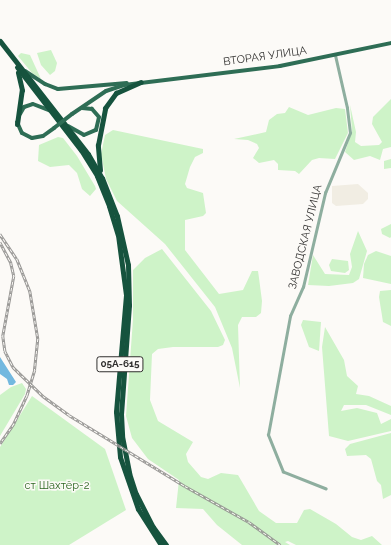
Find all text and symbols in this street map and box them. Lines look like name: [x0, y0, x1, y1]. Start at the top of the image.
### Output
street label: ВТОРАЯ УЛИЦА: [222, 45, 308, 69]
street label: ЗАВОДСКАЯ УЛИЦА: [287, 183, 325, 291]
road number: 05А-615: [96, 356, 144, 372]
park label: ст Шахтёр-2: [25, 479, 89, 493]

